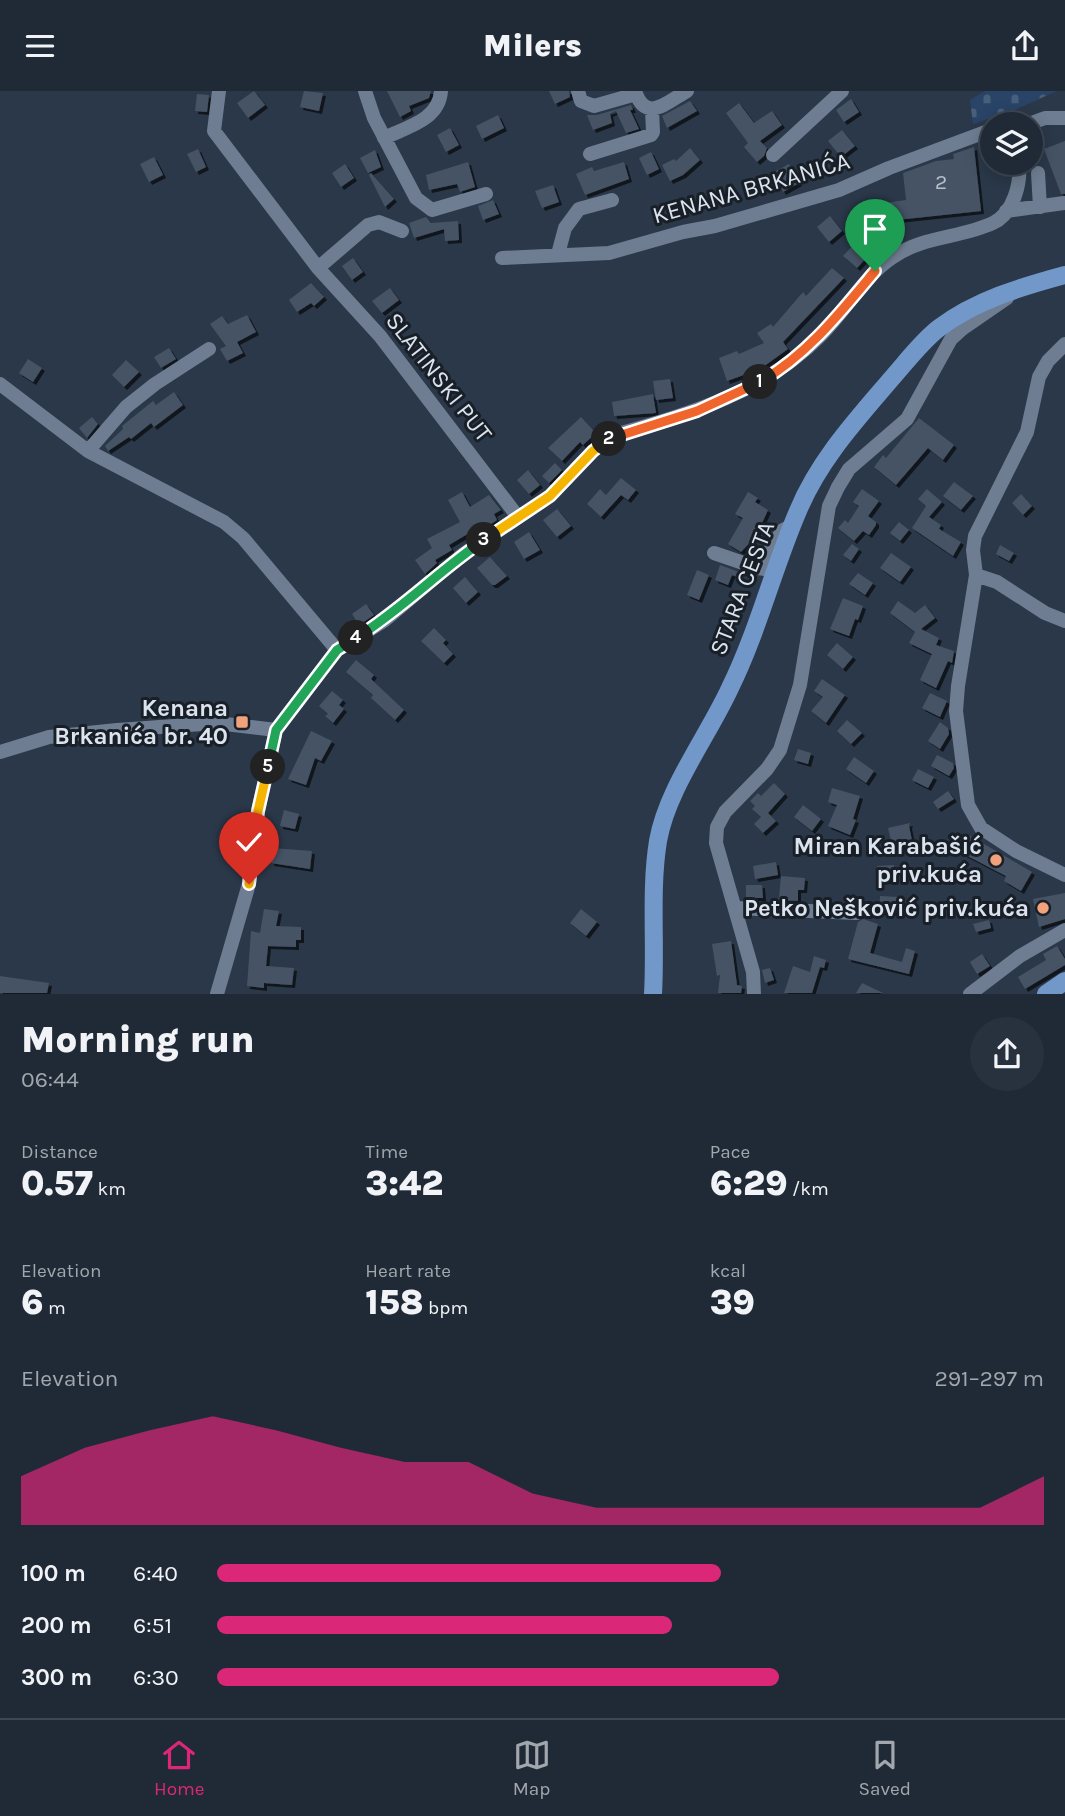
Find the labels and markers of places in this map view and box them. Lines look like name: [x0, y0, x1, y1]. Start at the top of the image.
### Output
pin: [845, 199, 905, 271]
pin: 1: [742, 365, 778, 399]
pin: 2: [592, 421, 626, 457]
pin: 3: [466, 523, 502, 557]
pin: 4: [338, 621, 374, 655]
place label: Kenana Brkanića br. 40: [54, 694, 228, 750]
marker: Kenana Brkanića br. 40: [234, 714, 250, 730]
pin: 5: [250, 749, 286, 785]
pin: [219, 812, 279, 884]
place label: Miran Karabašić priv.kuća: [793, 832, 982, 888]
marker: Miran Karabašić priv.kuća: [988, 852, 1004, 868]
place label: Petko Nešković priv.kuća: [744, 894, 1029, 922]
marker: Petko Nešković priv.kuća: [1035, 900, 1051, 916]

